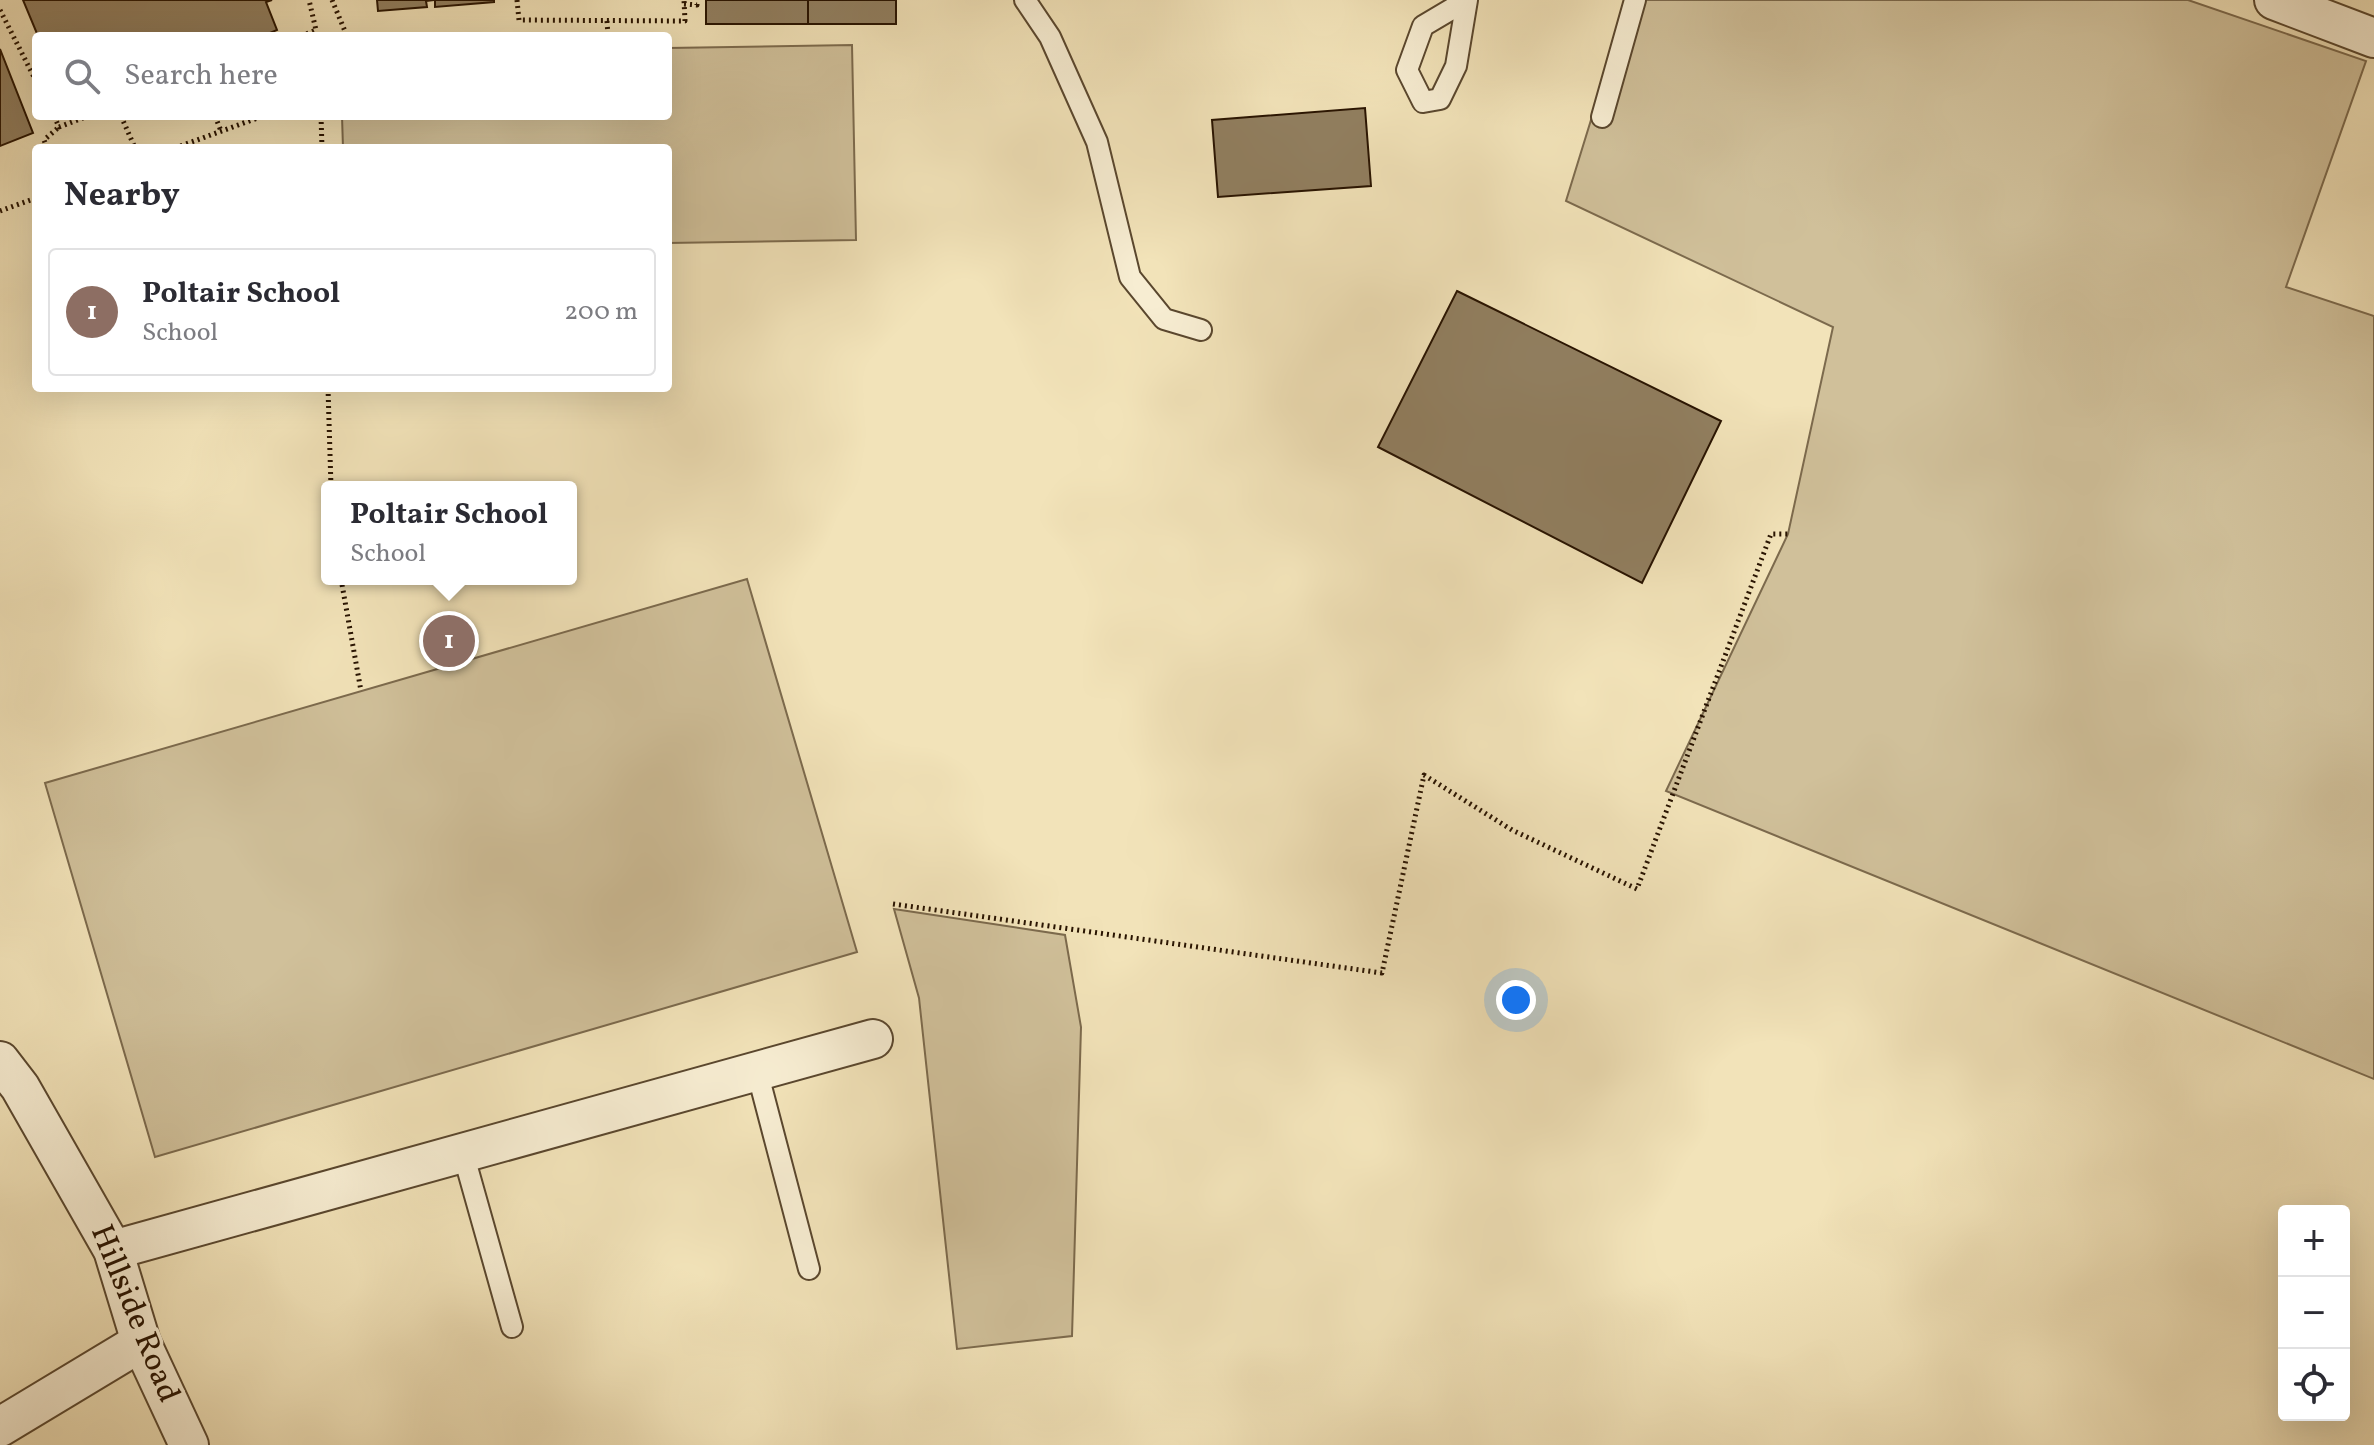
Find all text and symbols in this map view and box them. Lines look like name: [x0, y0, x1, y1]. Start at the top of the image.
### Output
search box: [32, 32, 672, 120]
icon: search: [60, 54, 104, 98]
text: Search here: [124, 55, 278, 97]
text: Nearby: [64, 173, 180, 220]
text: Poltair School: [142, 273, 340, 315]
text: 1: [87, 294, 97, 330]
text: 200 m: [564, 294, 638, 330]
text: School: [142, 315, 218, 351]
popup: [321, 481, 577, 585]
text: Poltair School: [350, 494, 548, 536]
text: School: [350, 536, 426, 572]
pin: 1: [423, 611, 475, 671]
your location: [1496, 980, 1536, 1020]
map controls: [2278, 1205, 2350, 1421]
button: +: [2278, 1205, 2350, 1277]
street label: Hillside Road: [78, 1219, 190, 1409]
button: −: [2278, 1277, 2350, 1349]
button: locate: [2278, 1349, 2350, 1421]

